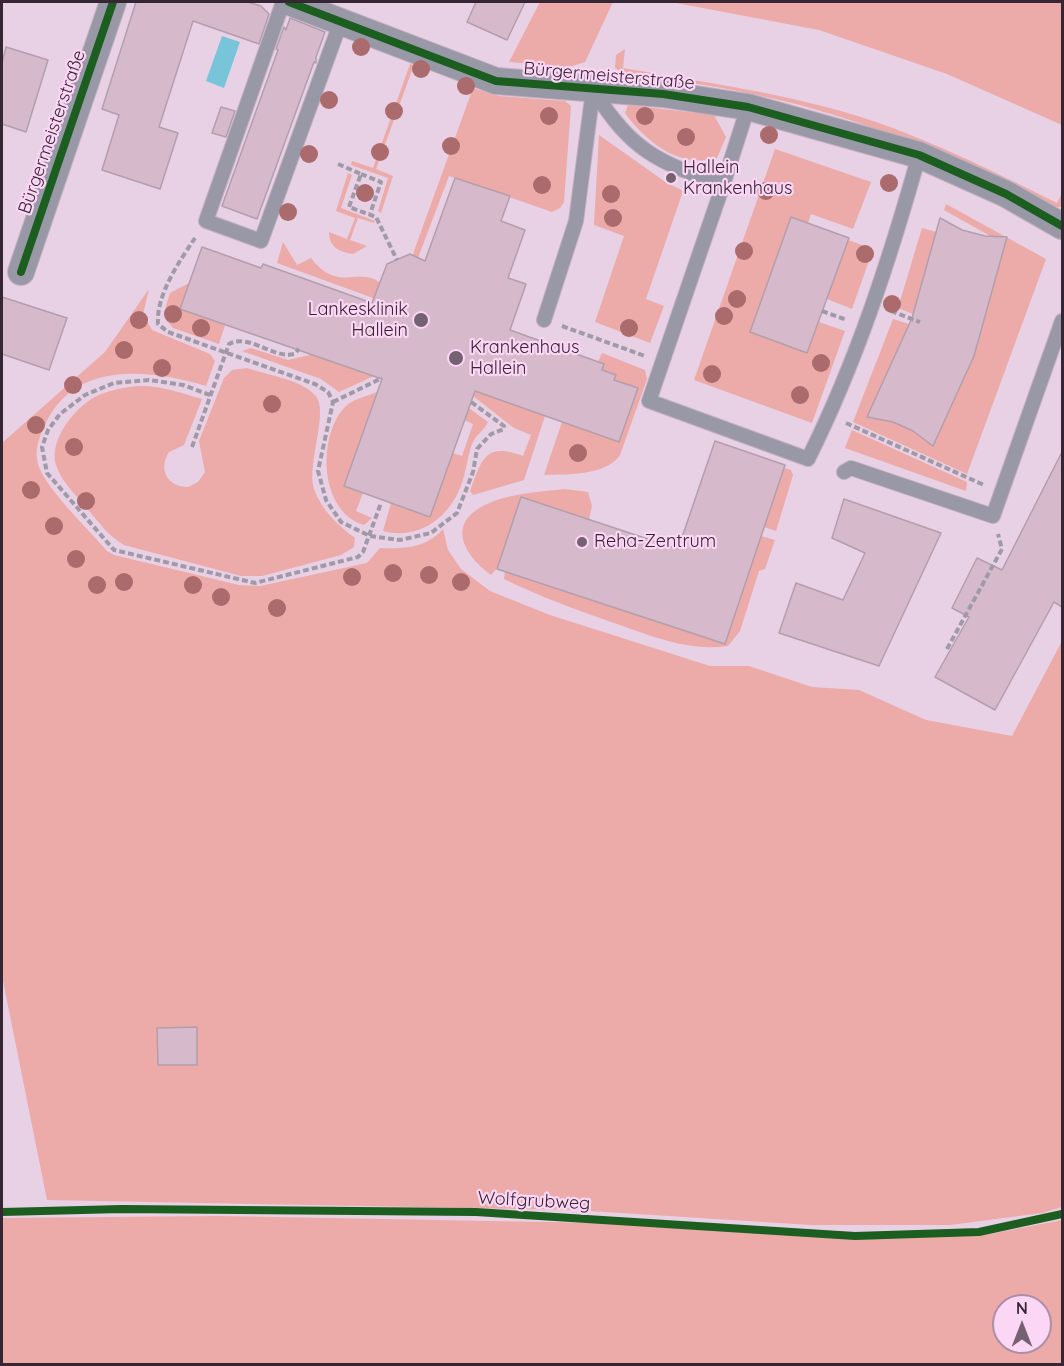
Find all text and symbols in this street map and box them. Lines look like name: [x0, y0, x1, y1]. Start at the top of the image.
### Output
street label: Bürgermeisterstraße: [14, 47, 90, 217]
street label: Bürgermeisterstraße: [522, 58, 696, 94]
place label: Hallein Krankenhaus: [683, 157, 792, 200]
marker: Hallein Krankenhaus: [664, 171, 678, 185]
place label: Lankesklinik Hallein: [308, 299, 408, 342]
marker: Lankesklinik Hallein: [412, 311, 430, 329]
place label: Krankenhaus Hallein: [470, 337, 579, 380]
marker: Krankenhaus Hallein: [447, 349, 465, 367]
place label: Reha-Zentrum: [594, 531, 716, 553]
marker: Reha-Zentrum: [575, 535, 589, 549]
street label: Wolfgrubweg: [477, 1187, 591, 1215]
north arrow: [992, 1294, 1052, 1354]
text: N: [1016, 1298, 1028, 1318]

